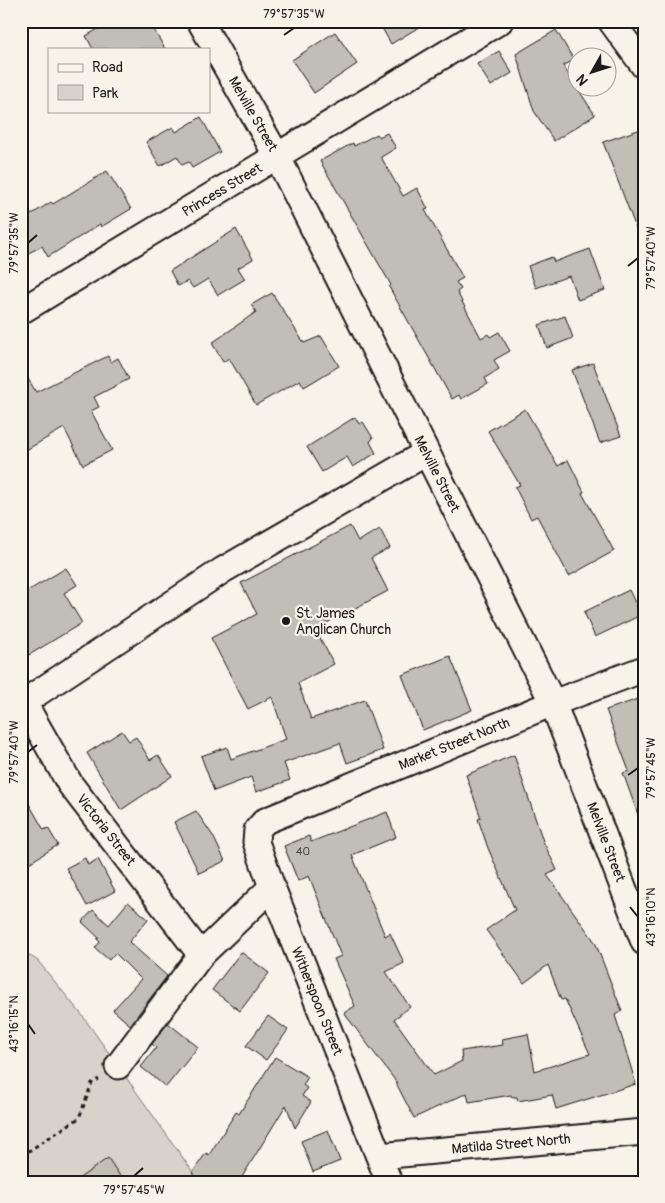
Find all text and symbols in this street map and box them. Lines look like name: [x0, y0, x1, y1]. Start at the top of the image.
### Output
text: 79°57'35"W: [263, 7, 325, 22]
legend: [48, 48, 210, 112]
north arrow: [568, 48, 618, 98]
text: Road: [92, 58, 123, 77]
text: N: [573, 71, 592, 89]
street label: Melville Street: [225, 74, 281, 155]
text: Park: [92, 84, 119, 103]
street label: Princess Street: [179, 159, 265, 221]
text: 79°57'35"W: [7, 212, 22, 274]
text: 79°57'40"W: [644, 226, 659, 290]
street label: Melville Street: [410, 433, 464, 515]
place label: St. James Anglican Church: [296, 605, 391, 638]
marker: St. James Anglican Church: [280, 615, 292, 627]
street label: Market Street North: [396, 714, 512, 774]
text: 79°57'40"W: [7, 720, 22, 784]
text: 79°57'45"W: [644, 737, 659, 799]
street label: Victoria Street: [73, 791, 139, 869]
street label: Melville Street: [583, 800, 629, 884]
house number: 40: [296, 845, 310, 858]
text: 43°16'10"N: [644, 888, 659, 946]
street label: Witherspoon Street: [288, 944, 347, 1058]
text: 43°16'15"N: [7, 995, 22, 1053]
street label: Matilda Street North: [451, 1130, 571, 1158]
text: 79°57'45"W: [103, 1183, 165, 1198]

